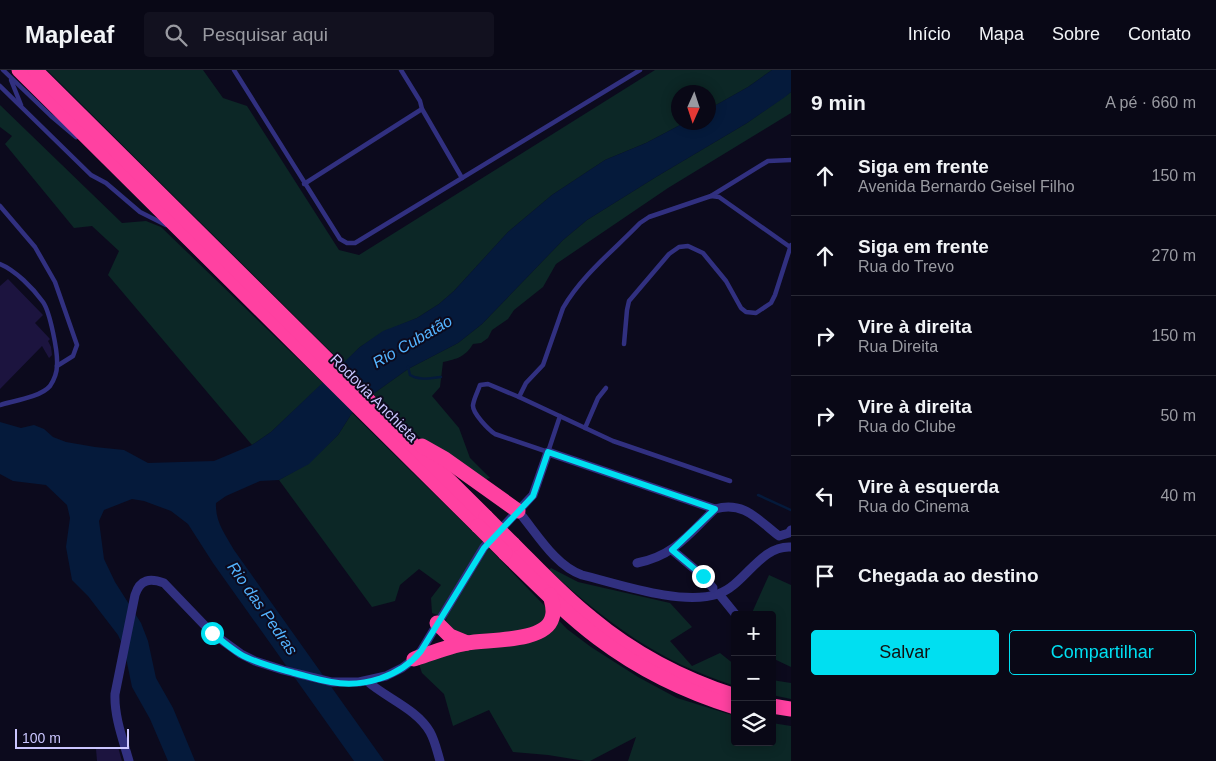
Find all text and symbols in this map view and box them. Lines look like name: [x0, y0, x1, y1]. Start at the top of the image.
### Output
search box: [144, 12, 494, 57]
text: Mapleaf: [25, 21, 114, 48]
icon: search: [162, 21, 190, 49]
text: Pesquisar aqui: [202, 24, 328, 45]
text: Início: [908, 24, 951, 44]
text: Mapa: [979, 24, 1024, 44]
text: Sobre: [1052, 24, 1100, 44]
text: Contato: [1128, 24, 1191, 44]
north arrow: [671, 85, 716, 130]
text: 9 min: [811, 91, 866, 114]
text: A pé · 660 m: [1105, 94, 1196, 111]
text: Siga em frente: [858, 156, 989, 177]
icon: ahead: [811, 162, 839, 190]
text: 150 m: [1152, 167, 1196, 184]
text: Avenida Bernardo Geisel Filho: [858, 178, 1075, 195]
text: Siga em frente: [858, 236, 989, 257]
icon: ahead: [811, 242, 839, 270]
text: 270 m: [1152, 247, 1196, 264]
text: Rua do Trevo: [858, 258, 954, 275]
water label: Rio Cubatão: [369, 312, 455, 371]
text: Vire à direita: [858, 316, 972, 337]
icon: right: [811, 322, 839, 350]
text: 150 m: [1152, 327, 1196, 344]
text: Rua Direita: [858, 338, 938, 355]
street label: Rodovia Anchieta: [327, 350, 422, 445]
text: Vire à direita: [858, 396, 972, 417]
icon: right: [811, 402, 839, 430]
text: 50 m: [1160, 407, 1196, 424]
text: Rua do Clube: [858, 418, 956, 435]
text: Vire à esquerda: [858, 476, 999, 497]
icon: left: [811, 482, 839, 510]
text: 40 m: [1160, 487, 1196, 504]
text: Rua do Cinema: [858, 498, 969, 515]
water label: Rio das Pedras: [224, 559, 301, 658]
icon: arrive: [811, 562, 839, 590]
route end: [692, 565, 715, 588]
text: Chegada ao destino: [858, 565, 1039, 586]
map controls: [731, 611, 776, 746]
button: +: [731, 611, 776, 656]
route start: [201, 622, 224, 645]
button: Salvar: [811, 630, 999, 675]
button: Compartilhar: [1009, 630, 1196, 675]
button: −: [731, 656, 776, 701]
button: layers: [731, 701, 776, 746]
scale bar: [15, 726, 129, 749]
text: 100 m: [22, 730, 61, 746]

